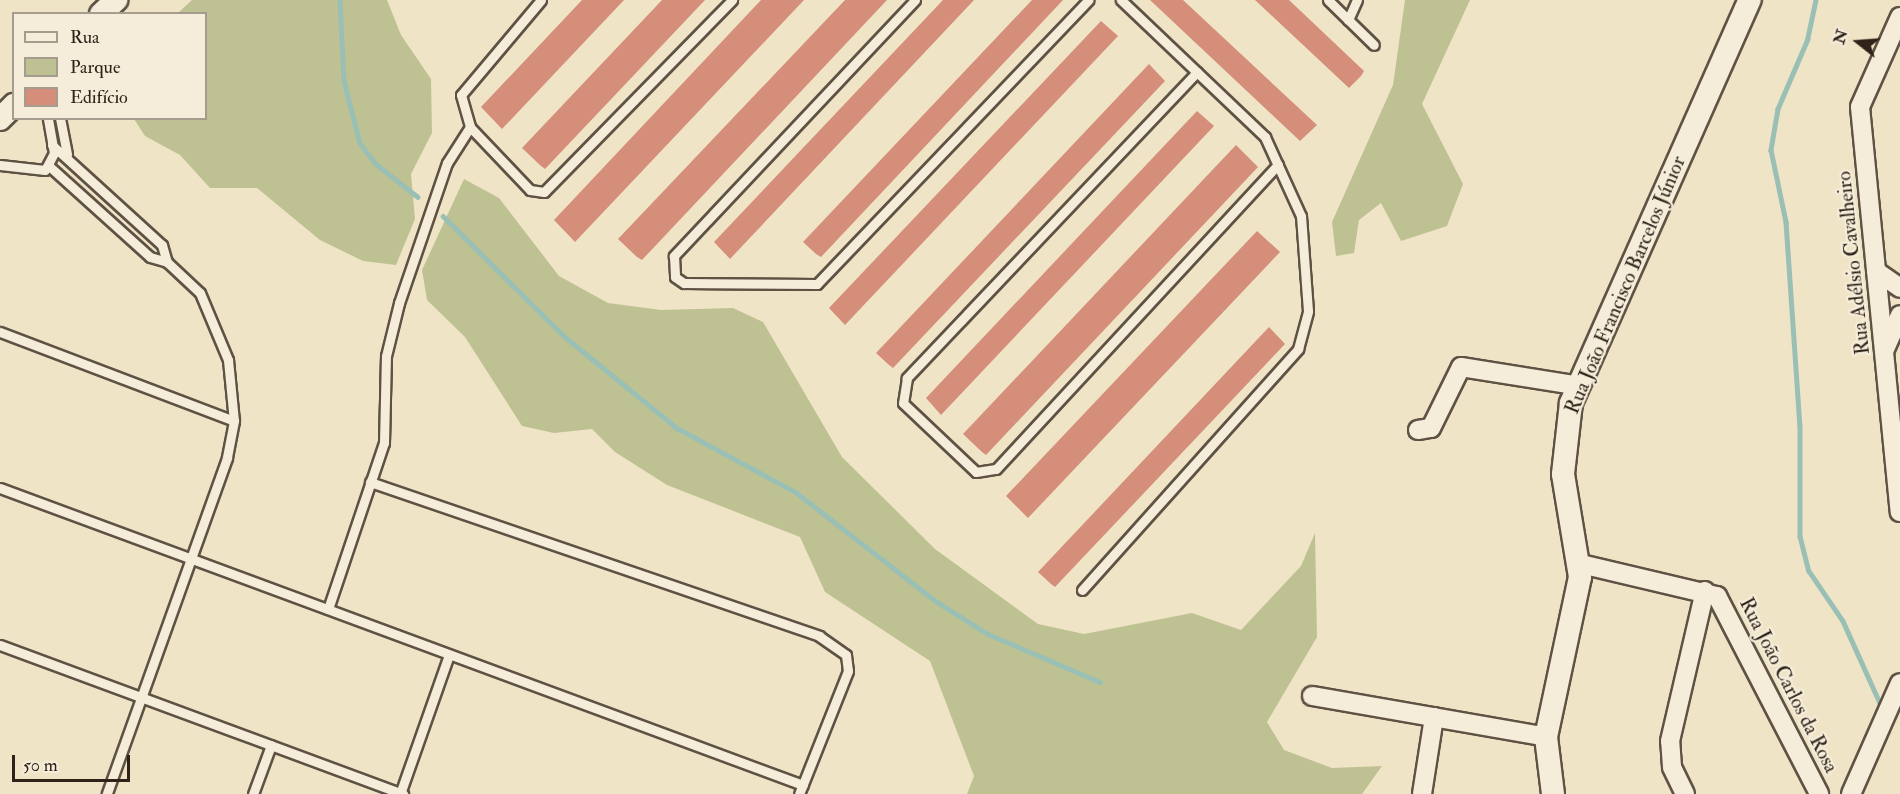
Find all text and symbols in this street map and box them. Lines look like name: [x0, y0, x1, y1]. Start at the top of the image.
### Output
legend: [12, 12, 207, 120]
north arrow: [1828, 12, 1888, 72]
text: Rua: [70, 26, 99, 49]
text: N: [1829, 27, 1852, 47]
text: Parque: [70, 56, 120, 79]
text: Edifício: [70, 86, 128, 109]
street label: Rua João Francisco Barcelos Júnior: [1560, 152, 1690, 418]
street label: Rua Adélsio Cavalheiro: [1831, 170, 1875, 356]
street label: Rua João Carlos da Rosa: [1734, 593, 1844, 777]
scale bar: [15, 743, 134, 781]
text: 50 m: [23, 754, 58, 777]

